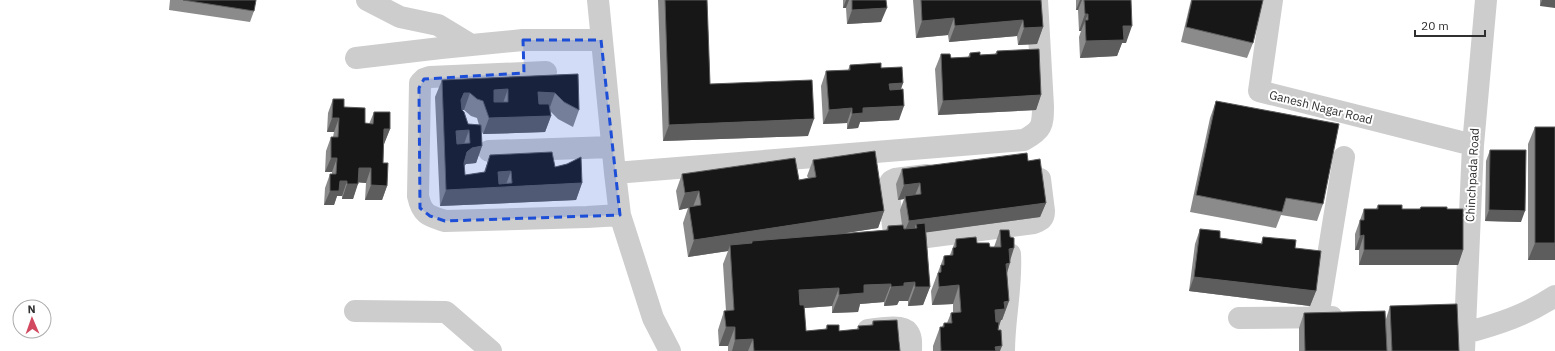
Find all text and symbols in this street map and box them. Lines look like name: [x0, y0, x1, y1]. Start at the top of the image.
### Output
scale bar: [1415, 12, 1485, 38]
text: 20 m: [1421, 18, 1449, 33]
street label: Ganesh Nagar Road: [1268, 87, 1374, 127]
street label: Chinchpada Road: [1462, 128, 1482, 222]
north arrow: [12, 299, 52, 339]
text: N: [27, 302, 36, 316]

